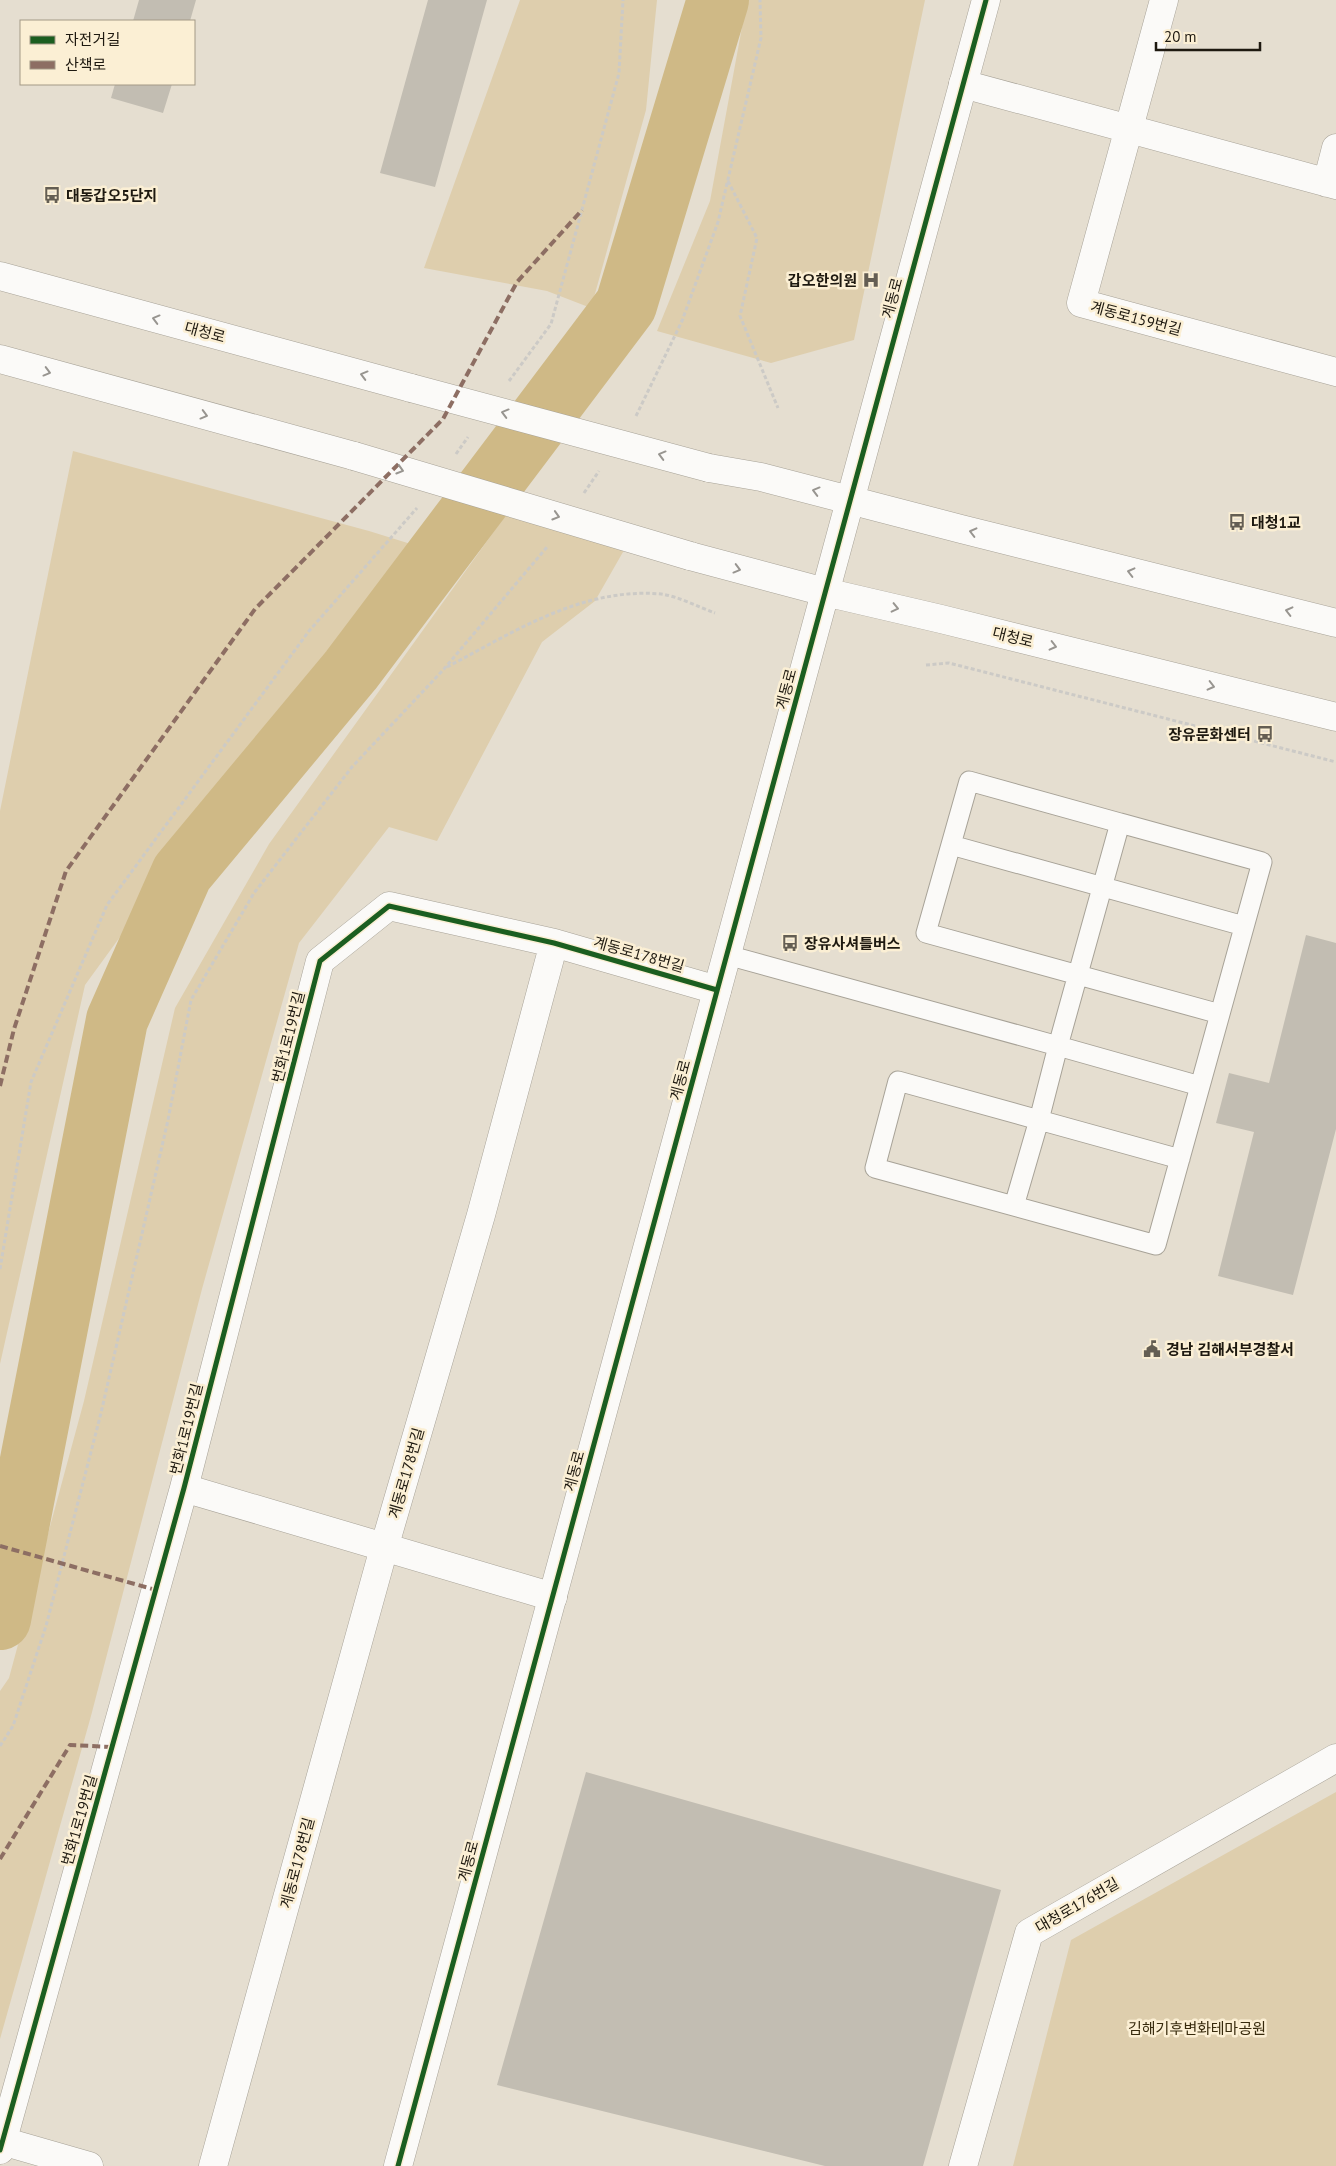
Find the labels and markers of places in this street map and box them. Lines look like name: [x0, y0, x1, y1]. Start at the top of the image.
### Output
bus stop icon: 대동갑오5단지: [42, 185, 62, 205]
place label: 대동갑오5단지: [66, 186, 157, 205]
hospital icon: 갑오한의원: [861, 270, 881, 290]
place label: 갑오한의원: [788, 271, 857, 290]
bus stop icon: 대청1교: [1227, 512, 1247, 532]
place label: 대청1교: [1251, 513, 1301, 532]
bus stop icon: 장유문화센터: [1255, 724, 1275, 744]
place label: 장유문화센터: [1168, 725, 1251, 744]
bus stop icon: 장유사셔틀버스: [780, 933, 800, 953]
place label: 장유사셔틀버스: [804, 934, 901, 953]
public building icon: 경남 김해서부경찰서: [1142, 1339, 1162, 1359]
place label: 경남 김해서부경찰서: [1166, 1340, 1294, 1359]

